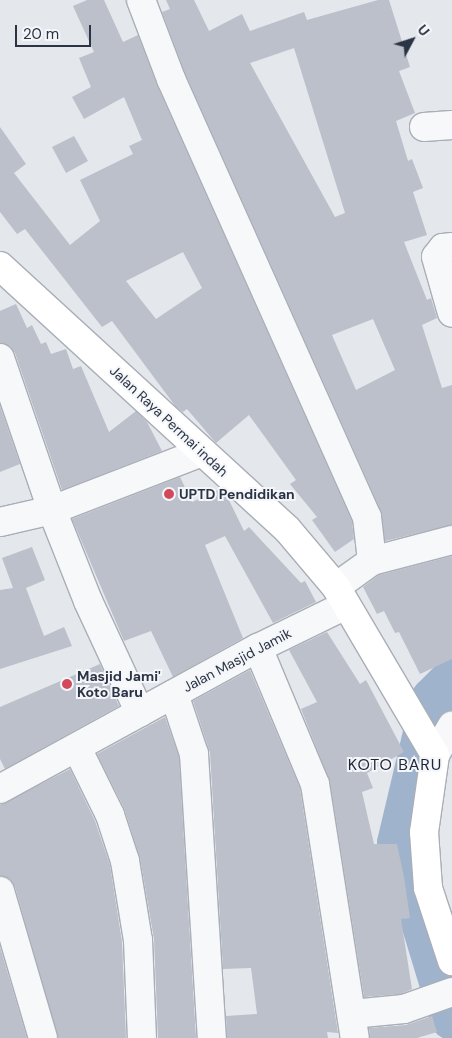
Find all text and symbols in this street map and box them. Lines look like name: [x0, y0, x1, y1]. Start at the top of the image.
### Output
scale bar: [18, 15, 94, 47]
north arrow: [387, 15, 437, 65]
text: U: [414, 21, 433, 40]
text: 20 m: [23, 24, 59, 44]
street label: Jalan Raya Permai indah: [107, 362, 231, 480]
place label: UPTD Pendidikan: [179, 486, 295, 502]
marker: UPTD Pendidikan: [163, 488, 175, 500]
street label: Jalan Masjid Jamik: [180, 624, 294, 696]
place label: Masjid Jami' Koto Baru: [77, 668, 161, 700]
marker: Masjid Jami' Koto Baru: [61, 678, 73, 690]
district label: KOTO BARU: [347, 755, 443, 775]

